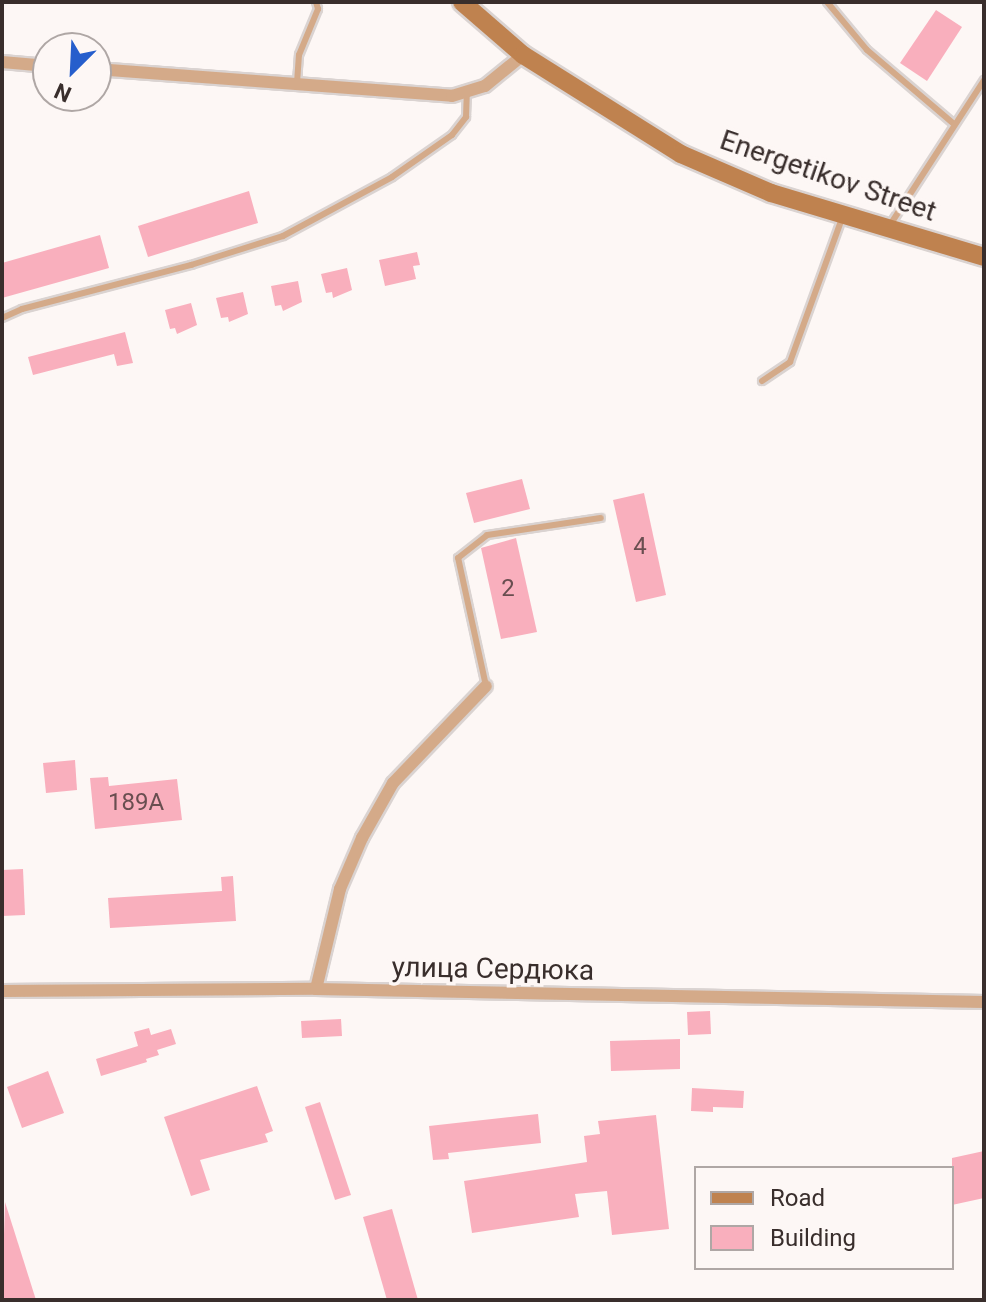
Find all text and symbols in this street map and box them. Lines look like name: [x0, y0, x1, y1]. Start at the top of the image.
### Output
north arrow: [32, 32, 112, 112]
text: N: [51, 78, 75, 107]
street label: Energetikov Street: [716, 123, 940, 229]
house number: 4: [633, 533, 647, 561]
house number: 2: [501, 575, 515, 603]
house number: 189А: [108, 789, 164, 817]
street label: улица Сердюка: [391, 950, 595, 988]
legend: [694, 1166, 954, 1270]
text: Road: [770, 1184, 825, 1212]
text: Building: [770, 1224, 856, 1252]

